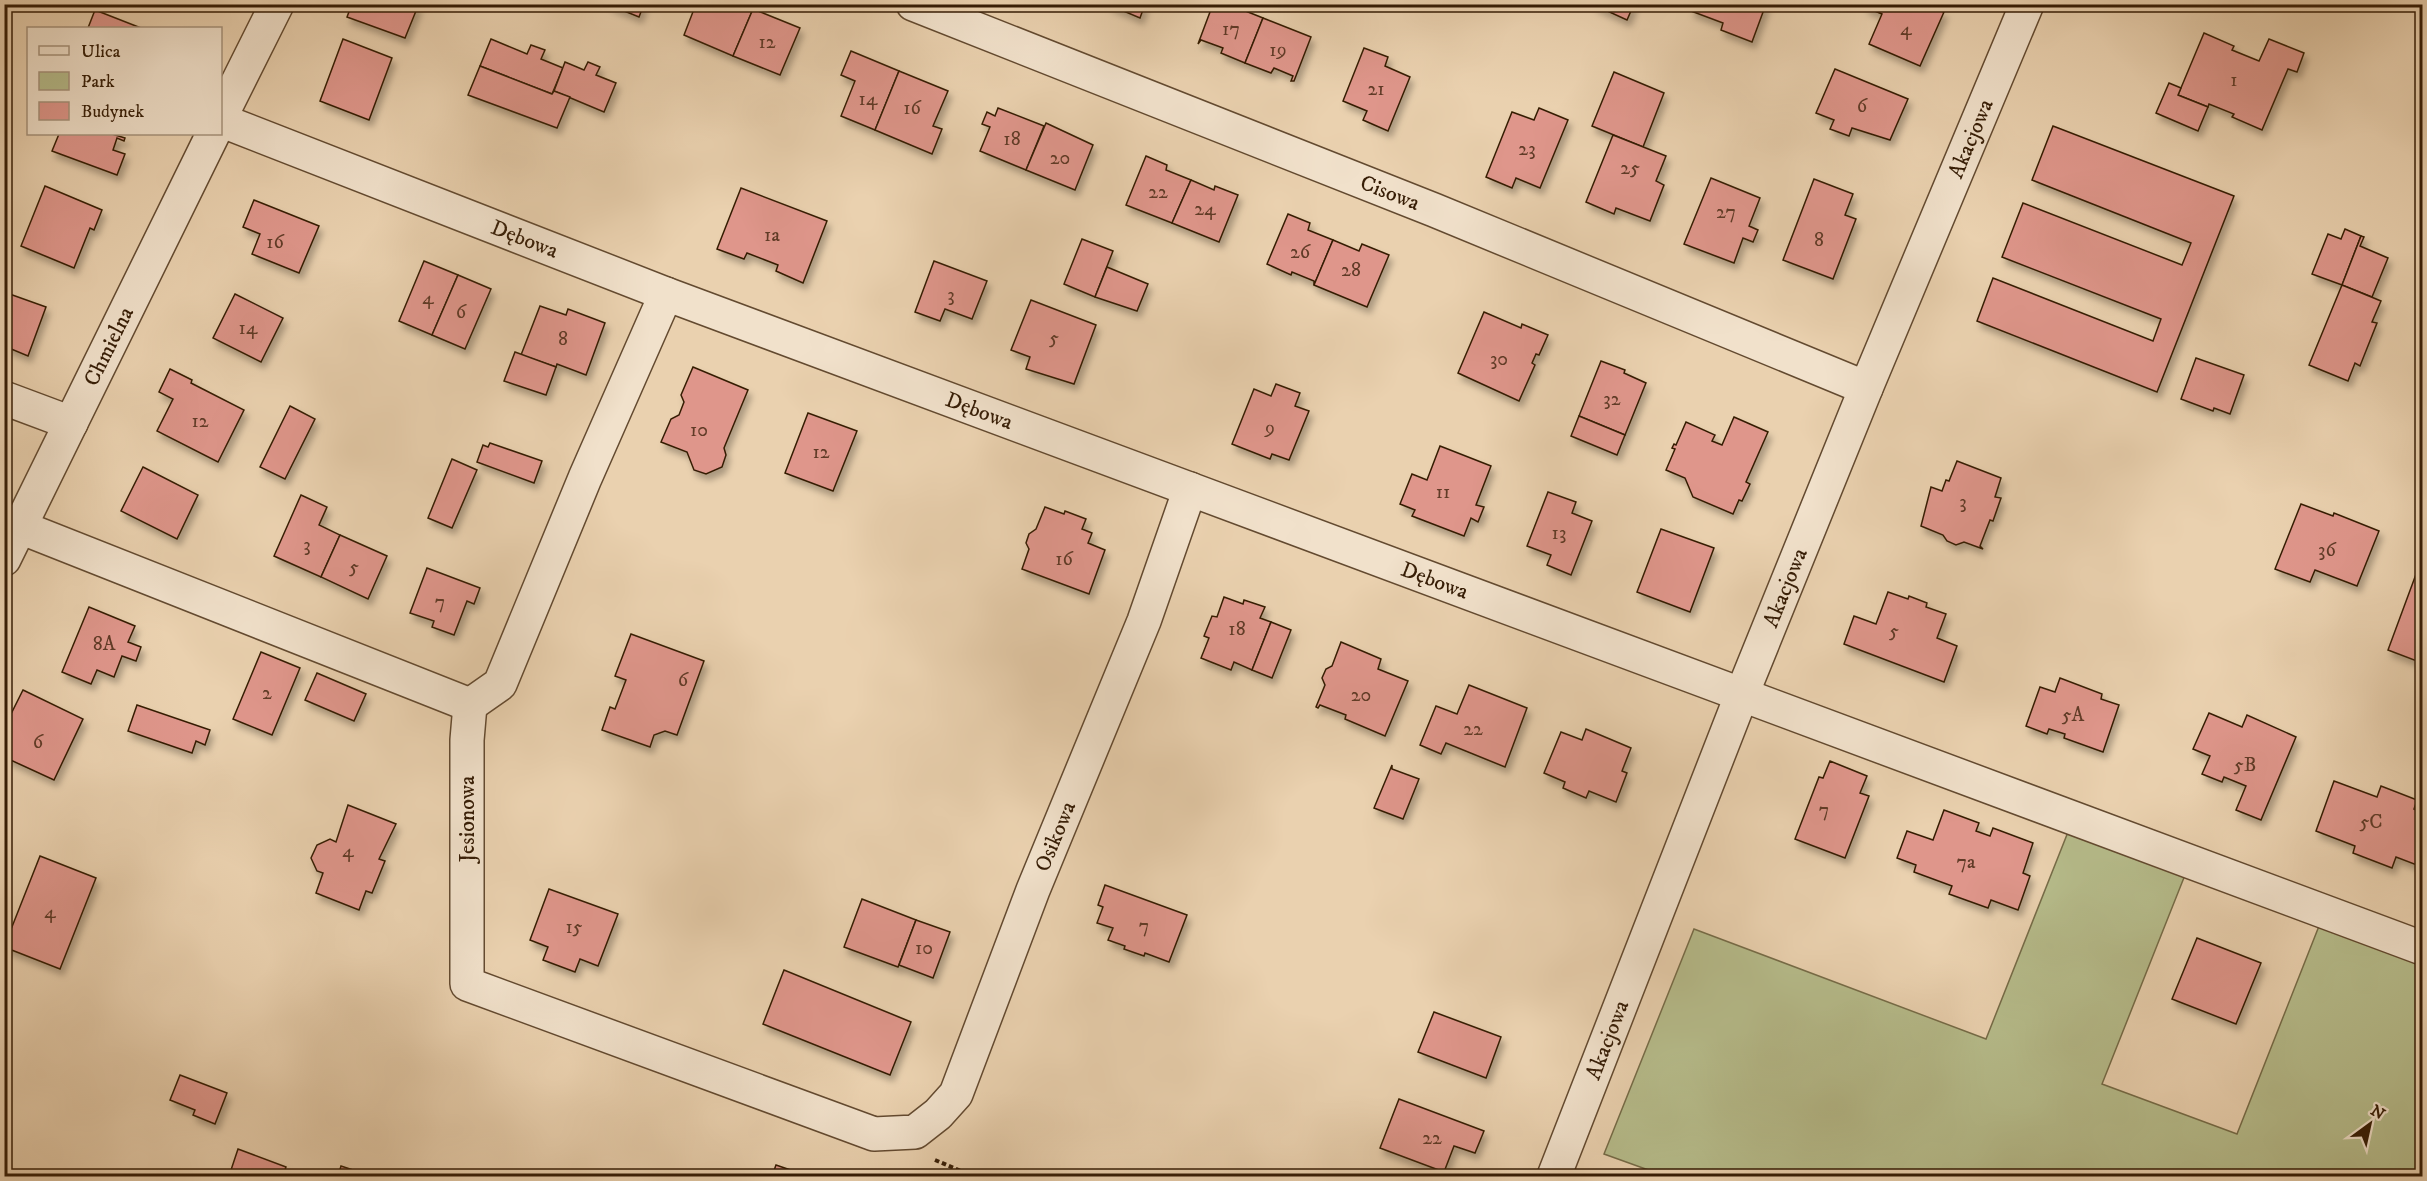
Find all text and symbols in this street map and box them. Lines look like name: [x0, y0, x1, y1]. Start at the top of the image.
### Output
house number: 17: [1222, 17, 1240, 42]
house number: 4: [1900, 17, 1912, 42]
legend: [27, 27, 222, 135]
house number: 12: [758, 30, 776, 55]
house number: 19: [1269, 38, 1287, 63]
text: Ulica: [81, 41, 121, 63]
house number: 1: [2230, 68, 2238, 93]
text: Park: [81, 71, 115, 93]
house number: 21: [1367, 77, 1385, 102]
house number: 14: [859, 87, 878, 112]
house number: 6: [1857, 94, 1868, 119]
street label: Akacjowa: [1942, 94, 1999, 182]
house number: 16: [903, 96, 921, 121]
text: Budynek: [81, 101, 144, 123]
house number: 18: [1003, 127, 1021, 152]
house number: 23: [1518, 137, 1536, 162]
house number: 20: [1050, 146, 1070, 171]
house number: 25: [1620, 156, 1640, 181]
street label: Cisowa: [1356, 169, 1424, 217]
house number: 22: [1148, 180, 1168, 205]
house number: 24: [1194, 197, 1216, 222]
house number: 27: [1716, 200, 1736, 225]
street label: Dębowa: [487, 214, 563, 264]
house number: 1a: [764, 223, 780, 248]
house number: 8: [1814, 228, 1824, 253]
house number: 16: [266, 230, 284, 255]
house number: 26: [1290, 240, 1311, 265]
house number: 28: [1341, 258, 1361, 283]
house number: 3: [947, 283, 955, 308]
house number: 4: [422, 286, 434, 311]
house number: 6: [456, 300, 467, 325]
street label: Chmielna: [78, 302, 140, 390]
house number: 14: [239, 316, 258, 341]
house number: 5: [1049, 326, 1059, 351]
house number: 8: [558, 327, 568, 352]
house number: 30: [1490, 347, 1508, 372]
street label: Dębowa: [942, 386, 1017, 436]
house number: 32: [1603, 387, 1621, 412]
house number: 12: [191, 409, 209, 434]
house number: 9: [1264, 416, 1275, 441]
house number: 10: [690, 418, 708, 443]
house number: 12: [812, 440, 830, 465]
house number: 11: [1436, 480, 1450, 505]
house number: 3: [1959, 490, 1967, 515]
house number: 13: [1552, 521, 1566, 546]
house number: 3: [303, 533, 311, 558]
house number: 36: [2318, 538, 2337, 563]
street label: Akacjowa: [1757, 544, 1813, 631]
house number: 16: [1055, 547, 1073, 572]
house number: 5: [349, 555, 359, 580]
street label: Dębowa: [1397, 555, 1473, 605]
house number: 7: [435, 590, 445, 615]
house number: 18: [1228, 617, 1246, 642]
house number: 5: [1889, 619, 1899, 644]
house number: 8A: [93, 632, 116, 657]
house number: 6: [678, 668, 689, 693]
house number: 2: [262, 681, 272, 706]
house number: 20: [1351, 683, 1371, 708]
house number: 5A: [2062, 703, 2085, 728]
house number: 22: [1463, 717, 1483, 742]
house number: 6: [33, 730, 44, 755]
house number: 5B: [2234, 753, 2256, 778]
street label: Jesionowa: [454, 775, 481, 864]
street label: Osikowa: [1029, 797, 1082, 876]
house number: 7: [1819, 798, 1829, 823]
house number: 5C: [2359, 810, 2383, 835]
house number: 4: [342, 839, 354, 864]
house number: 7a: [1956, 850, 1976, 875]
house number: 4: [44, 900, 56, 925]
house number: 7: [1139, 914, 1149, 939]
house number: 15: [565, 915, 583, 940]
house number: 10: [915, 936, 933, 961]
street label: Akacjowa: [1579, 996, 1635, 1084]
north arrow: [2340, 1094, 2400, 1154]
text: N: [2367, 1100, 2389, 1124]
house number: 22: [1422, 1126, 1442, 1151]

